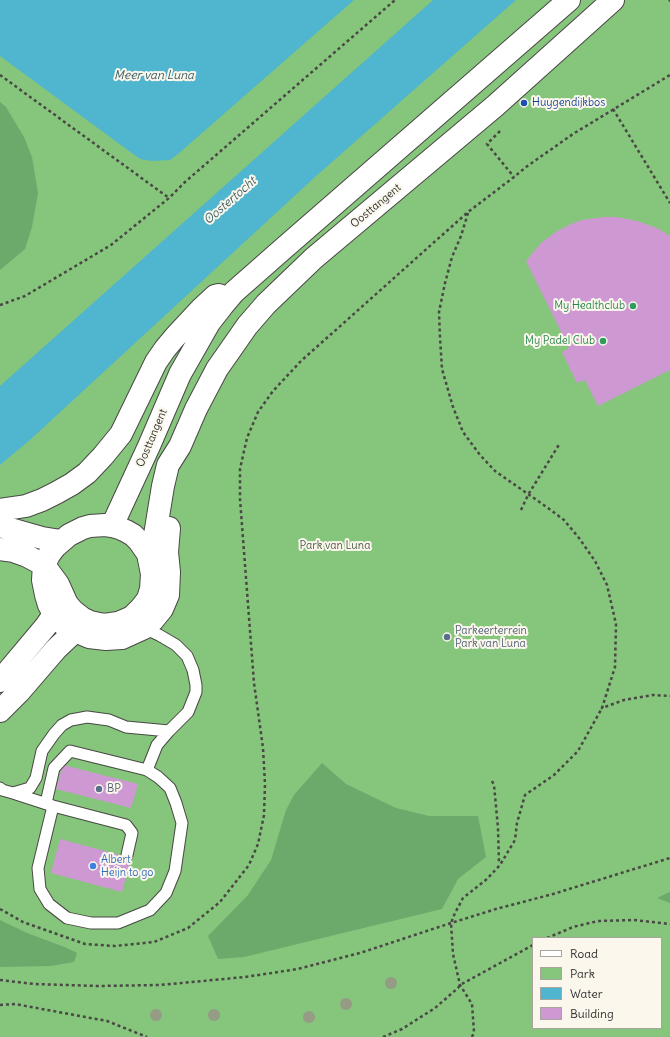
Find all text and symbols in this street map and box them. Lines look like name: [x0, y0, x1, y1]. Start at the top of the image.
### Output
water label: Meer van Luna: [114, 69, 194, 83]
place label: Huygendijkbos: [532, 96, 605, 110]
marker: Huygendijkbos: [519, 98, 529, 108]
water label: Oostertocht: [201, 174, 259, 228]
street label: Oosttangent: [348, 181, 404, 231]
place label: My Healthclub: [554, 299, 625, 313]
marker: My Healthclub: [628, 301, 638, 311]
place label: My Padel Club: [525, 334, 595, 348]
marker: My Padel Club: [598, 336, 608, 346]
street label: Oosttangent: [134, 407, 170, 469]
park label: Park van Luna: [300, 539, 370, 553]
place label: Parkeerterrein Park van Luna: [455, 624, 527, 650]
marker: Parkeerterrein Park van Luna: [442, 632, 452, 642]
place label: BP: [107, 782, 121, 796]
marker: BP: [94, 784, 104, 794]
place label: Albert Heijn to go: [101, 853, 153, 879]
marker: Albert Heijn to go: [88, 861, 98, 871]
legend: [532, 937, 662, 1029]
text: Road: [570, 946, 598, 961]
text: Park: [570, 966, 595, 981]
text: Water: [570, 986, 603, 1001]
text: Building: [570, 1006, 614, 1021]

